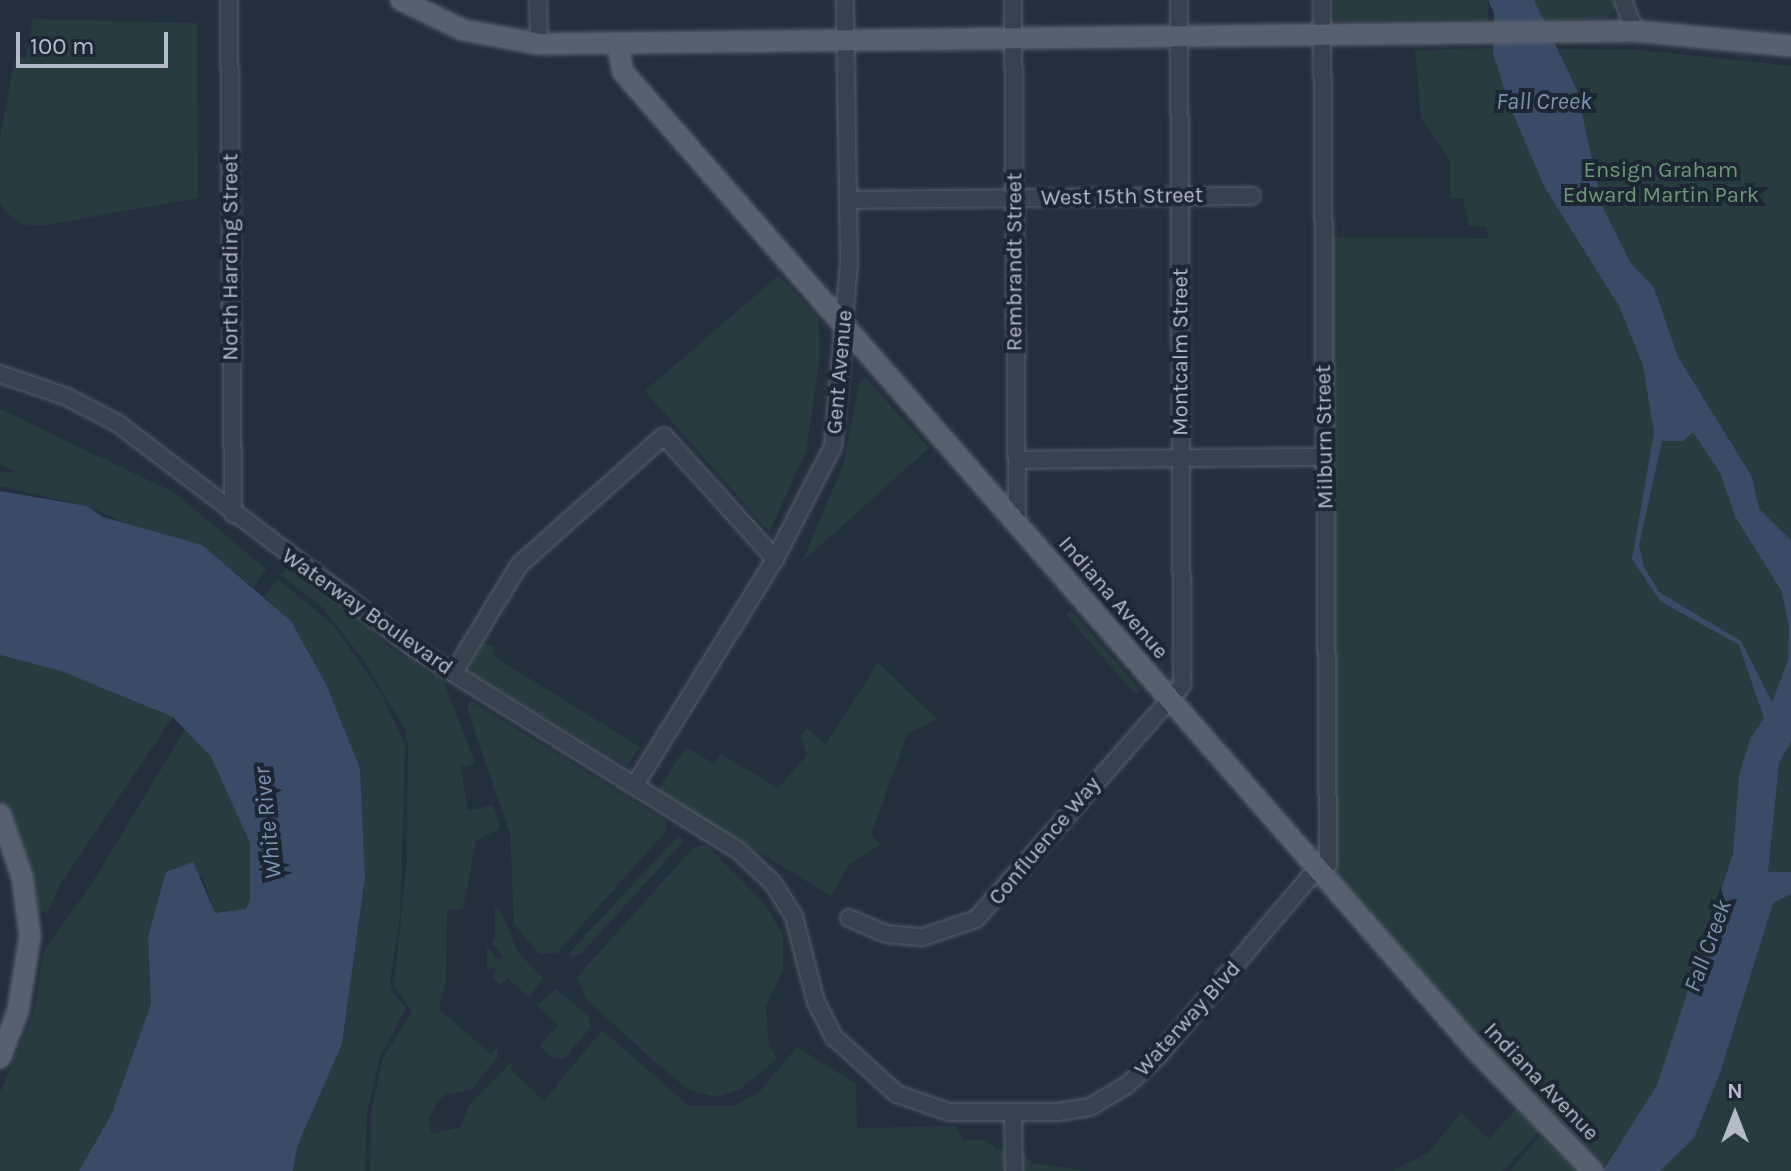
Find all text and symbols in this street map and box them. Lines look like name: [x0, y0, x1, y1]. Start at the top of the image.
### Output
scale bar: [20, 16, 172, 66]
text: 100 m: [30, 32, 95, 60]
water label: Fall Creek: [1496, 88, 1592, 116]
street label: North Harding Street: [218, 153, 244, 361]
park label: Ensign Graham Edward Martin Park: [1563, 157, 1759, 208]
street label: Rembrandt Street: [1002, 173, 1028, 351]
street label: West 15th Street: [1041, 182, 1203, 212]
street label: Montcalm Street: [1168, 268, 1194, 436]
street label: Gent Avenue: [821, 309, 859, 435]
street label: Milburn Street: [1311, 365, 1339, 509]
street label: Indiana Avenue: [1052, 531, 1174, 665]
street label: Waterway Boulevard: [276, 543, 458, 681]
water label: White River: [248, 765, 288, 881]
street label: Confluence Way: [984, 771, 1106, 911]
water label: Fall Creek: [1678, 896, 1738, 996]
street label: Waterway Blvd: [1129, 956, 1247, 1082]
street label: Indiana Avenue: [1478, 1017, 1604, 1147]
north arrow: [1695, 1075, 1775, 1155]
text: N: [1727, 1078, 1743, 1104]

